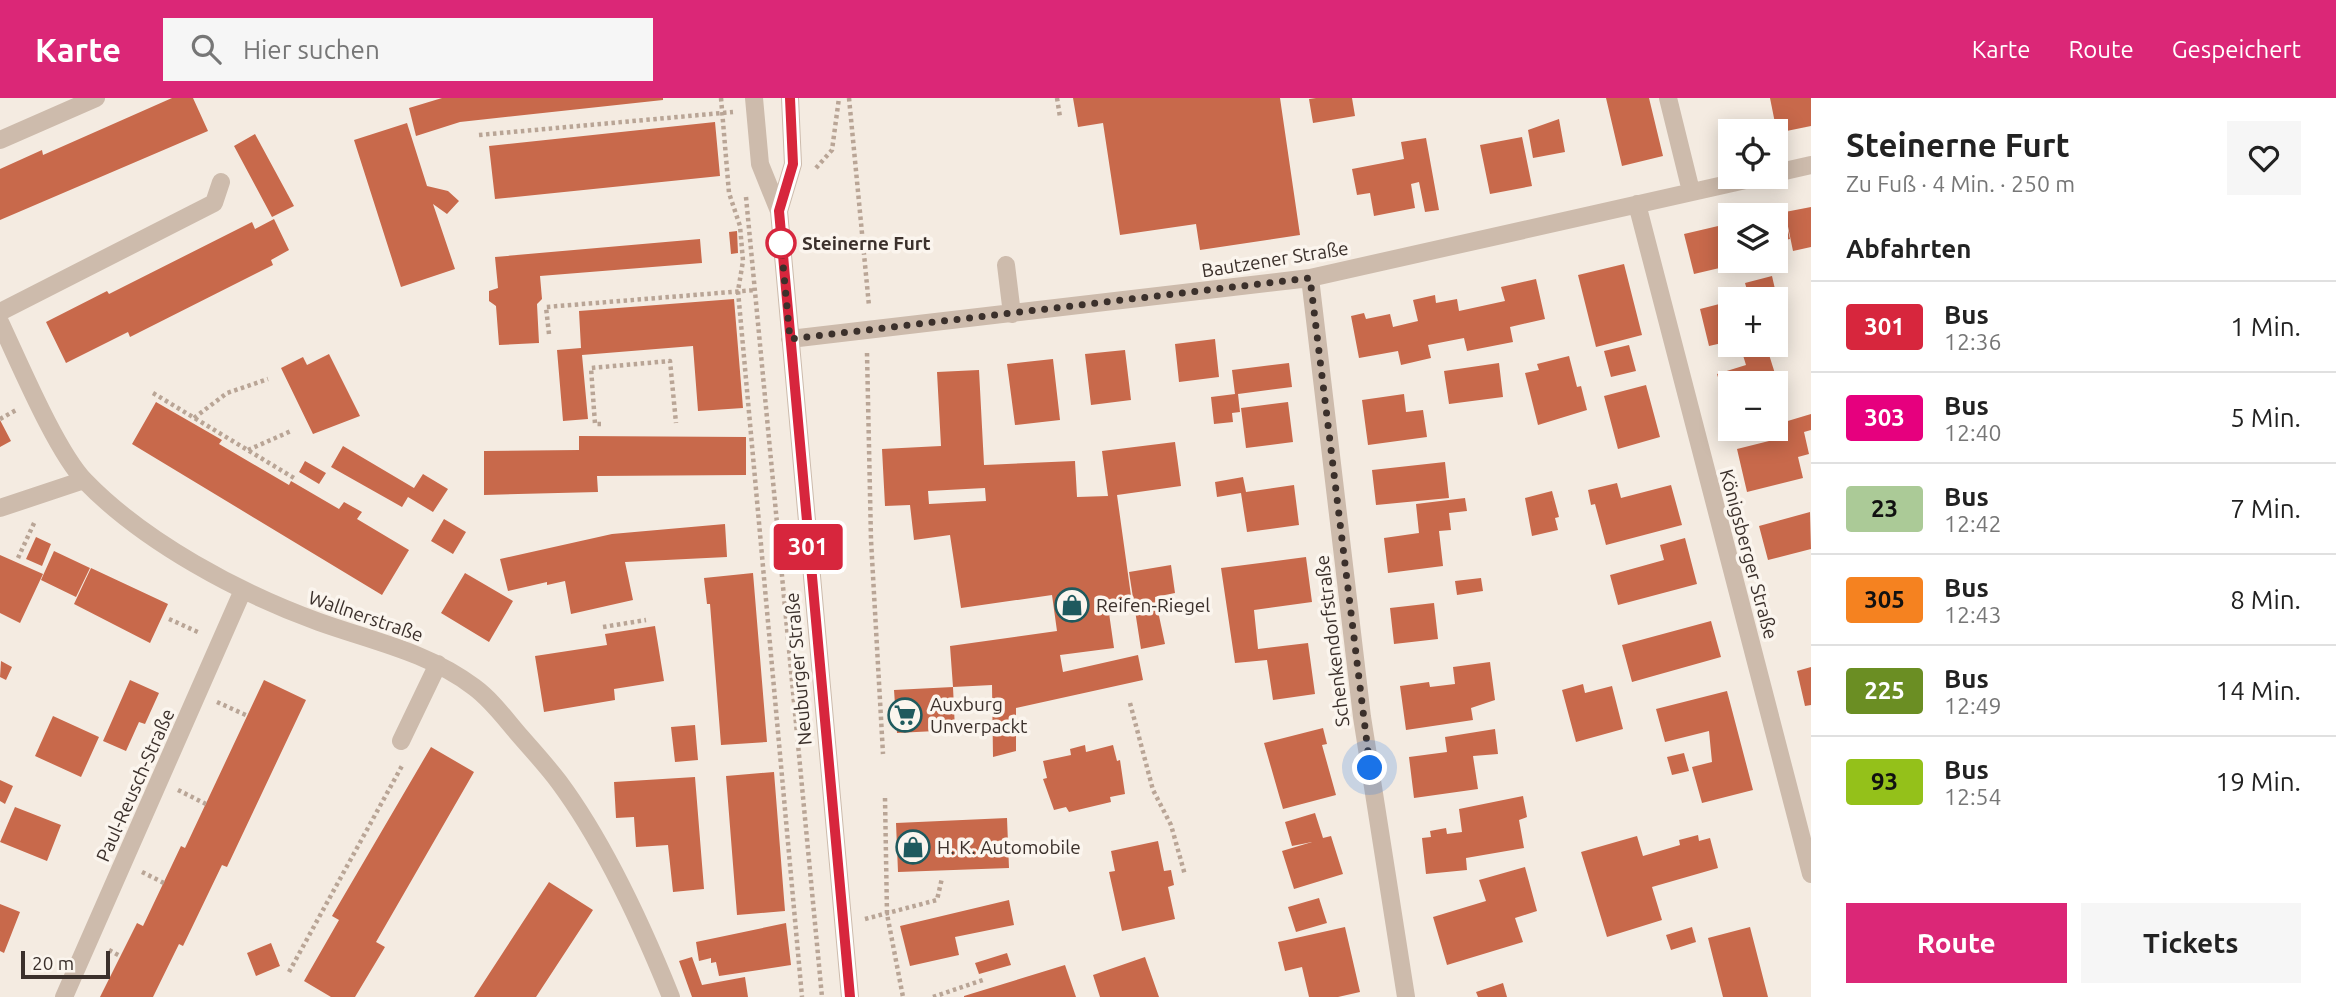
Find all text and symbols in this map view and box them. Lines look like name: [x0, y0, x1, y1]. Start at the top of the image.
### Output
search box: [163, 18, 653, 81]
icon: search: [187, 30, 225, 68]
text: Karte: [35, 31, 121, 68]
text: Hier suchen: [243, 35, 380, 64]
text: Karte: [1972, 36, 2030, 63]
text: Route: [2068, 36, 2134, 63]
text: Gespeichert: [2172, 36, 2301, 63]
map controls: [1718, 119, 1788, 441]
button: locate: [1718, 119, 1788, 189]
button: heart: [2227, 121, 2301, 195]
text: Steinerne Furt: [1846, 126, 2070, 163]
text: Zu Fuß · 4 Min. · 250 m: [1846, 171, 2075, 196]
button: layers: [1718, 203, 1788, 273]
marker: Steinerne Furt: [766, 228, 796, 258]
place label: Steinerne Furt: [802, 232, 931, 254]
text: Abfahrten: [1846, 234, 1971, 263]
street label: Bautzener Straße: [1200, 237, 1350, 281]
button: +: [1718, 287, 1788, 357]
text: Bus: [1944, 300, 1989, 329]
text: 1 Min.: [2230, 312, 2301, 341]
text: 301: [1864, 313, 1905, 340]
text: 12:36: [1944, 329, 2002, 354]
button: −: [1718, 371, 1788, 441]
text: Bus: [1944, 391, 1989, 420]
text: 5 Min.: [2230, 403, 2301, 432]
text: 303: [1864, 404, 1905, 431]
text: 12:40: [1944, 420, 2002, 445]
street label: Königsberger Straße: [1716, 467, 1782, 641]
text: Bus: [1944, 482, 1989, 511]
text: 7 Min.: [2230, 494, 2301, 523]
text: 23: [1871, 495, 1898, 522]
text: 12:42: [1944, 511, 2002, 536]
line badge: 301: [768, 524, 848, 570]
text: 301: [788, 533, 828, 560]
street label: Schenkendorfstraße: [1311, 554, 1353, 728]
text: Bus: [1944, 573, 1989, 602]
text: 8 Min.: [2230, 585, 2301, 614]
street label: Wallnerstraße: [306, 586, 426, 646]
shop icon: Reifen-Riegel: [1053, 586, 1091, 624]
text: 305: [1864, 586, 1905, 613]
street label: Neuburger Straße: [780, 592, 816, 746]
place label: Reifen-Riegel: [1096, 594, 1210, 616]
text: 12:43: [1944, 602, 2002, 627]
text: Bus: [1944, 664, 1989, 693]
text: 14 Min.: [2216, 676, 2301, 705]
text: 225: [1864, 677, 1905, 704]
place label: Auxburg Unverpackt: [930, 693, 1028, 737]
text: 12:49: [1944, 693, 2002, 718]
supermarket icon: Auxburg Unverpackt: [886, 696, 924, 734]
street label: Paul-Reusch-Straße: [91, 705, 179, 865]
your location: [1352, 750, 1387, 785]
text: Bus: [1944, 755, 1989, 784]
text: 19 Min.: [2216, 767, 2301, 796]
text: 93: [1871, 768, 1898, 795]
text: 12:54: [1944, 784, 2002, 809]
shop icon: H. K. Automobile: [894, 828, 932, 866]
place label: H. K. Automobile: [937, 836, 1081, 858]
button: Route: [1846, 903, 2067, 983]
button: Tickets: [2081, 903, 2301, 983]
scale bar: [21, 948, 110, 980]
text: 20 m: [32, 952, 74, 974]

